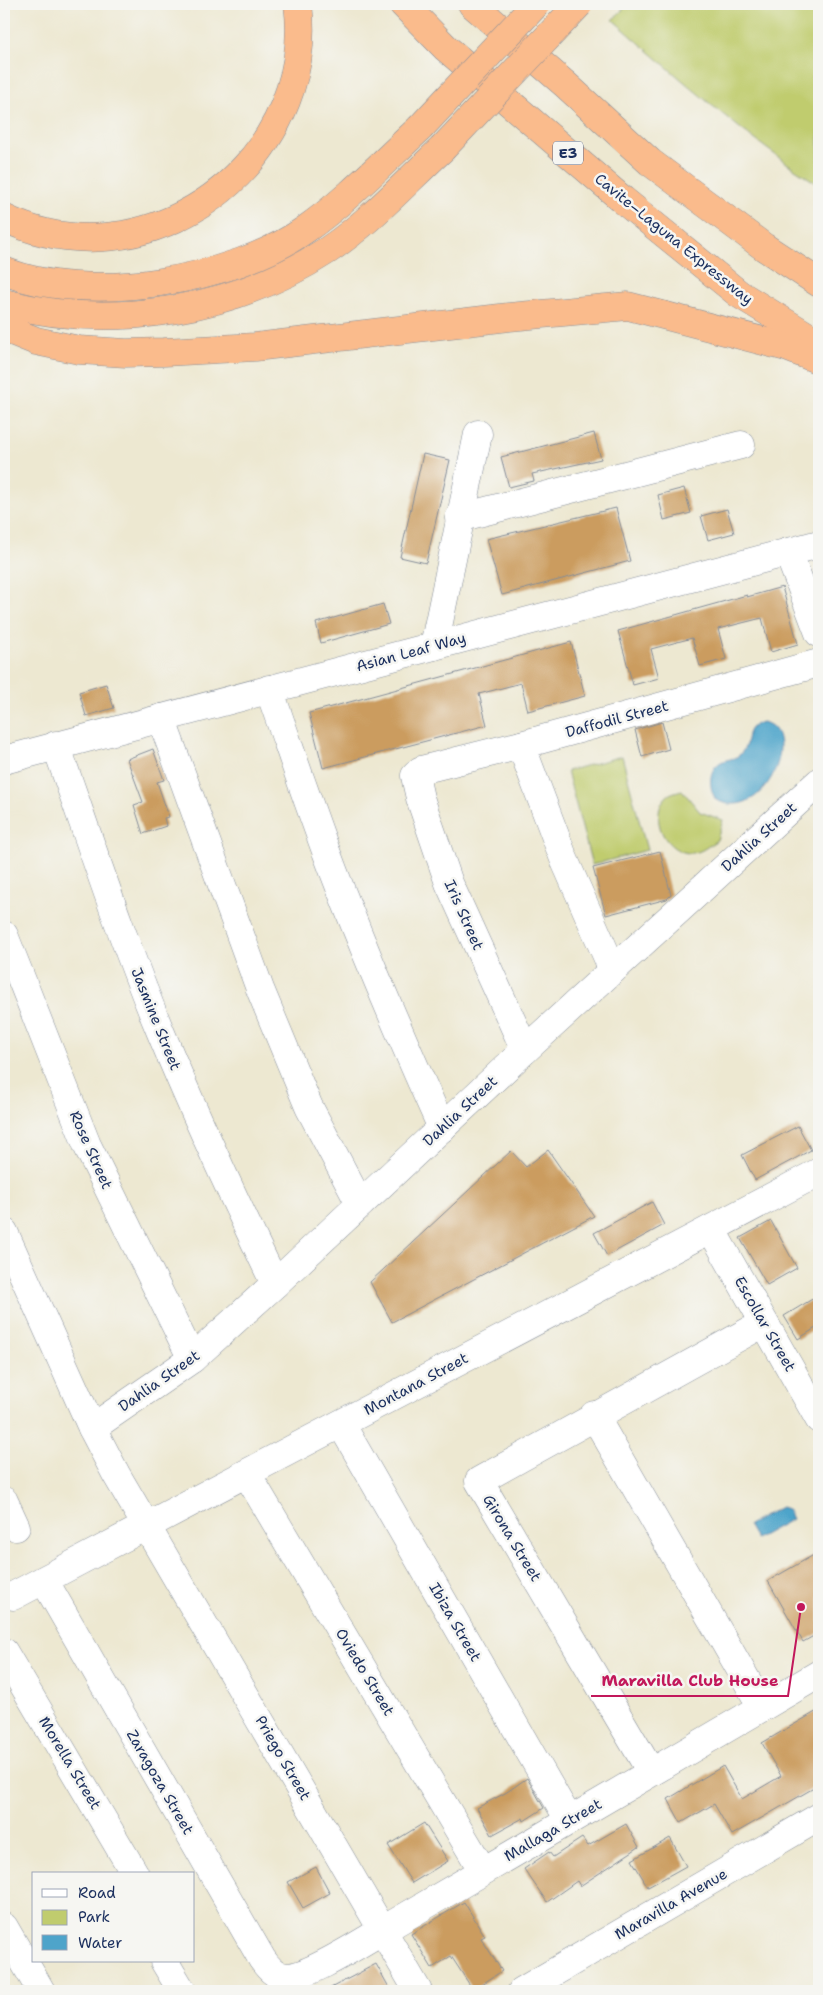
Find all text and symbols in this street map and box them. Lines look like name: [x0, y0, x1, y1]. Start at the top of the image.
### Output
road number: E3: [553, 142, 583, 164]
street label: Cavite–Laguna Expressway: [591, 169, 757, 309]
street label: Asian Leaf Way: [354, 628, 468, 676]
street label: Daffodil Street: [563, 696, 671, 742]
street label: Dahlia Street: [717, 798, 801, 876]
street label: Iris Street: [440, 877, 488, 953]
street label: Jasmine Street: [126, 965, 186, 1073]
street label: Dahlia Street: [418, 1071, 502, 1151]
street label: Rose Street: [65, 1108, 117, 1192]
street label: Escollar Street: [730, 1273, 800, 1375]
street label: Dahlia Street: [114, 1346, 204, 1416]
street label: Montana Street: [360, 1348, 472, 1420]
street label: Girona Street: [478, 1491, 546, 1585]
street label: Ibiza Street: [424, 1579, 486, 1665]
street label: Oviedo Street: [331, 1624, 399, 1720]
callout: Maravilla Club House: [591, 1665, 788, 1696]
text: Maravilla Club House: [601, 1670, 779, 1691]
street label: Priego Street: [251, 1712, 315, 1804]
street label: Morella Street: [34, 1713, 106, 1813]
street label: Zaragoza Street: [122, 1726, 198, 1838]
street label: Mallaga Street: [501, 1794, 605, 1866]
street label: Maravilla Avenue: [611, 1864, 731, 1944]
legend: [32, 1872, 195, 1962]
text: Road: [78, 1883, 116, 1903]
text: Park: [78, 1907, 110, 1927]
text: Water: [78, 1933, 122, 1953]

